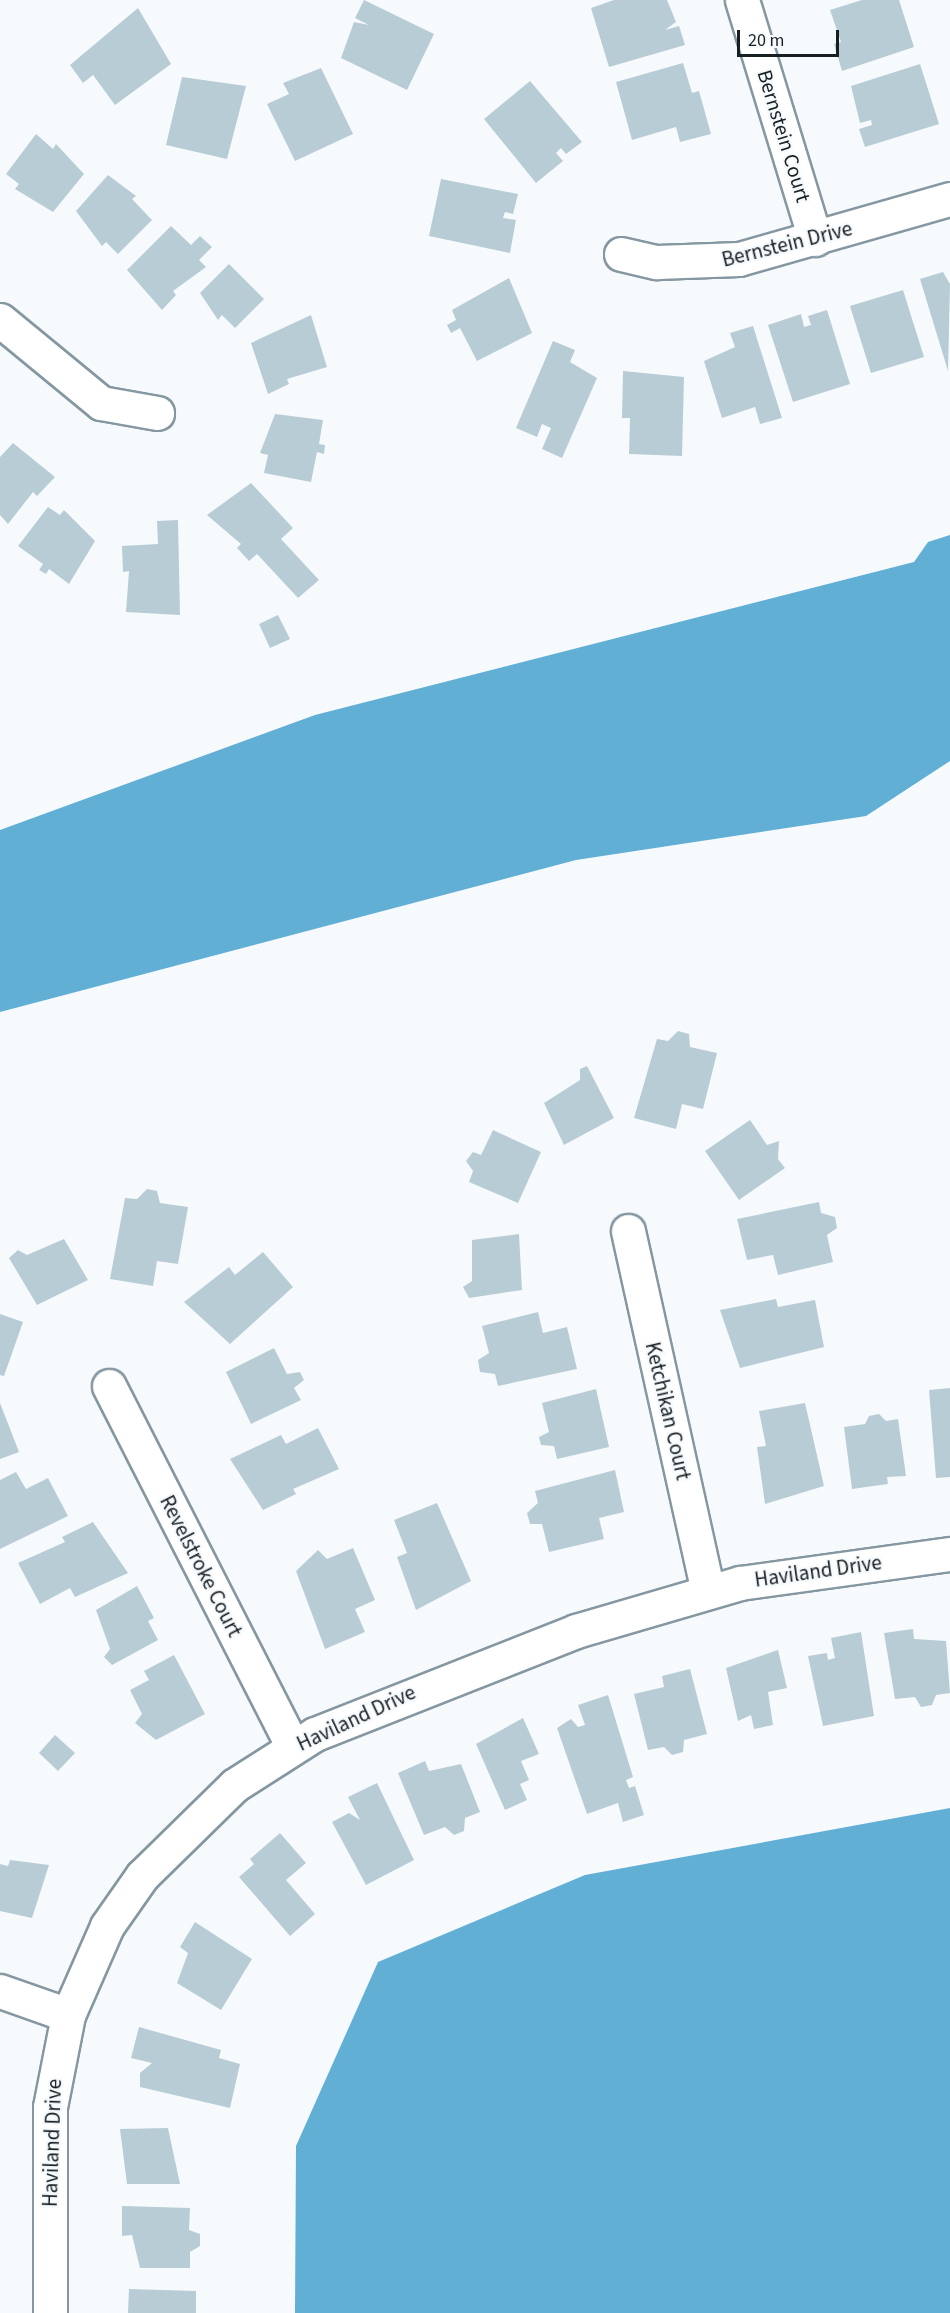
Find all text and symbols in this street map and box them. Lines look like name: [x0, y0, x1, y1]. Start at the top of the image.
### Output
scale bar: [740, 18, 842, 56]
text: 20 m: [748, 28, 784, 53]
street label: Bernstein Court: [752, 67, 816, 205]
street label: Bernstein Drive: [719, 216, 855, 272]
street label: Ketchikan Court: [640, 1340, 696, 1482]
street label: Revelstroke Court: [154, 1491, 248, 1641]
street label: Haviland Drive: [753, 1550, 883, 1592]
street label: Haviland Drive: [293, 1680, 419, 1756]
street label: Haviland Drive: [37, 2079, 67, 2207]

